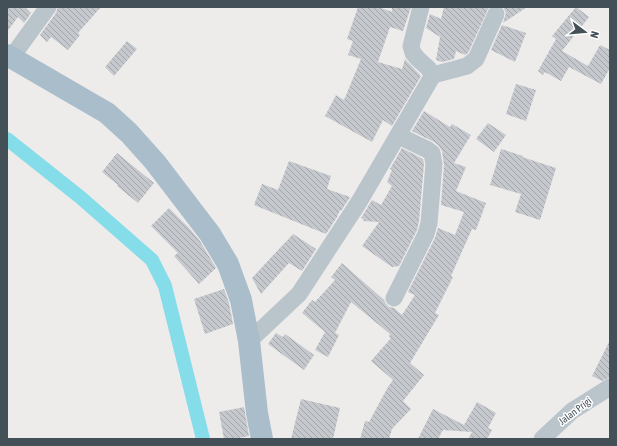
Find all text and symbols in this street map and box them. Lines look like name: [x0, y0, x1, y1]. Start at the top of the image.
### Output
north arrow: [565, 12, 605, 52]
text: N: [588, 30, 601, 40]
street label: Jalan Prigi: [556, 395, 594, 427]

